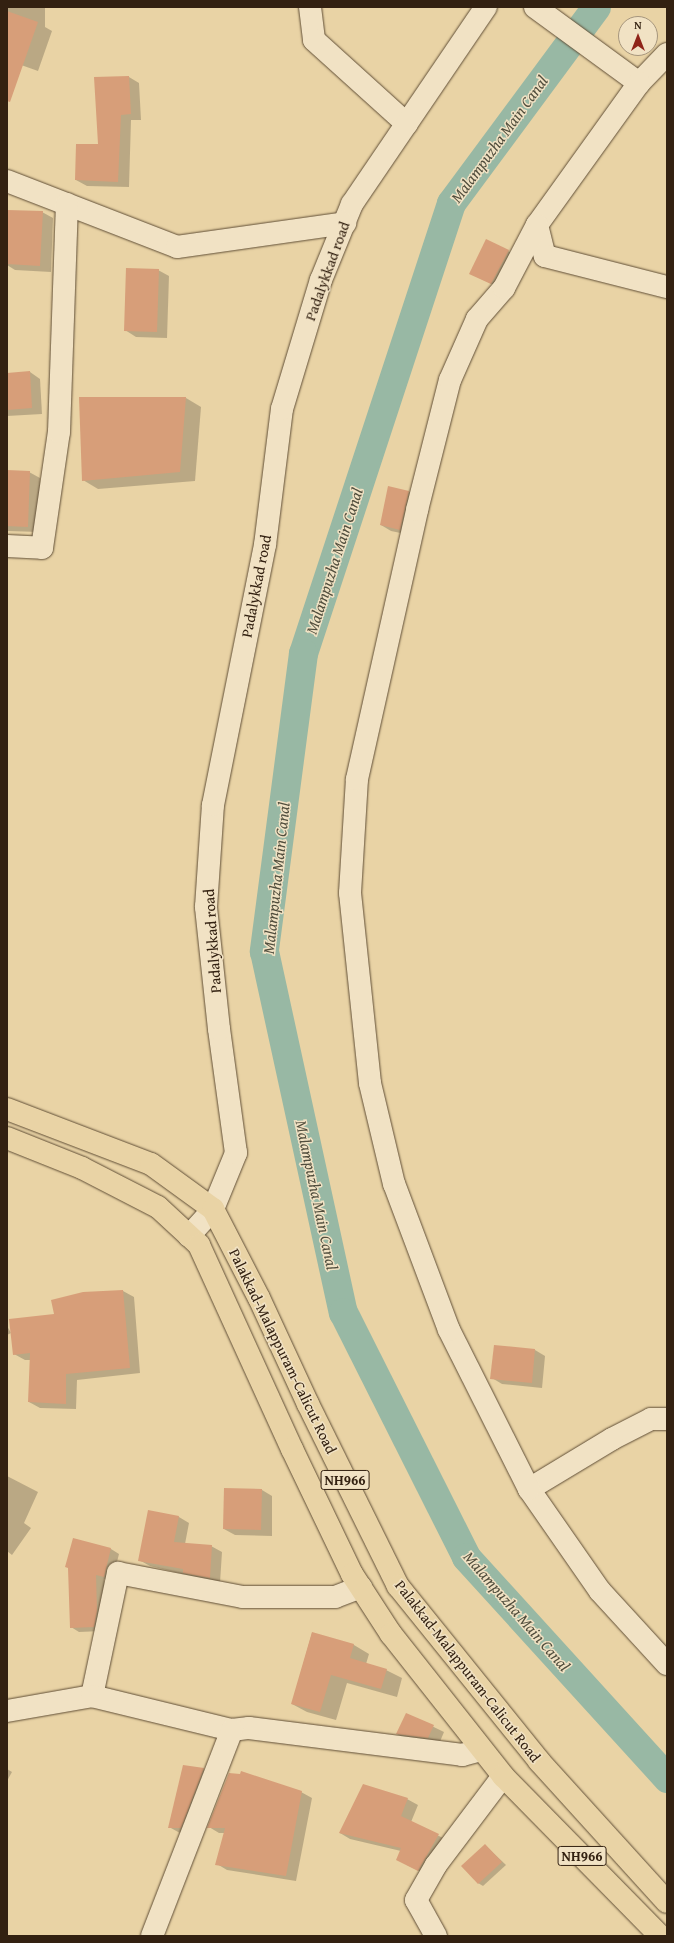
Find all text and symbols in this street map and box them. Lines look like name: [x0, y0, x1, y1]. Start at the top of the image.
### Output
north arrow: [618, 16, 658, 56]
text: N: [634, 17, 642, 33]
water label: Malampuzha Main Canal: [446, 72, 552, 206]
street label: Padalykkad road: [301, 219, 353, 323]
water label: Malampuzha Main Canal: [301, 486, 367, 636]
street label: Padalykkad road: [237, 533, 275, 639]
water label: Malampuzha Main Canal: [258, 801, 294, 955]
street label: Padalykkad road: [199, 888, 225, 994]
water label: Malampuzha Main Canal: [292, 1118, 342, 1272]
street label: Palakkad-Malappuram-Calicut Road: [225, 1246, 341, 1456]
road number: NH966: [320, 1468, 370, 1492]
water label: Malampuzha Main Canal: [460, 1547, 574, 1675]
street label: Palakkad-Malappuram-Calicut Road: [391, 1576, 545, 1766]
road number: NH966: [557, 1844, 607, 1868]

